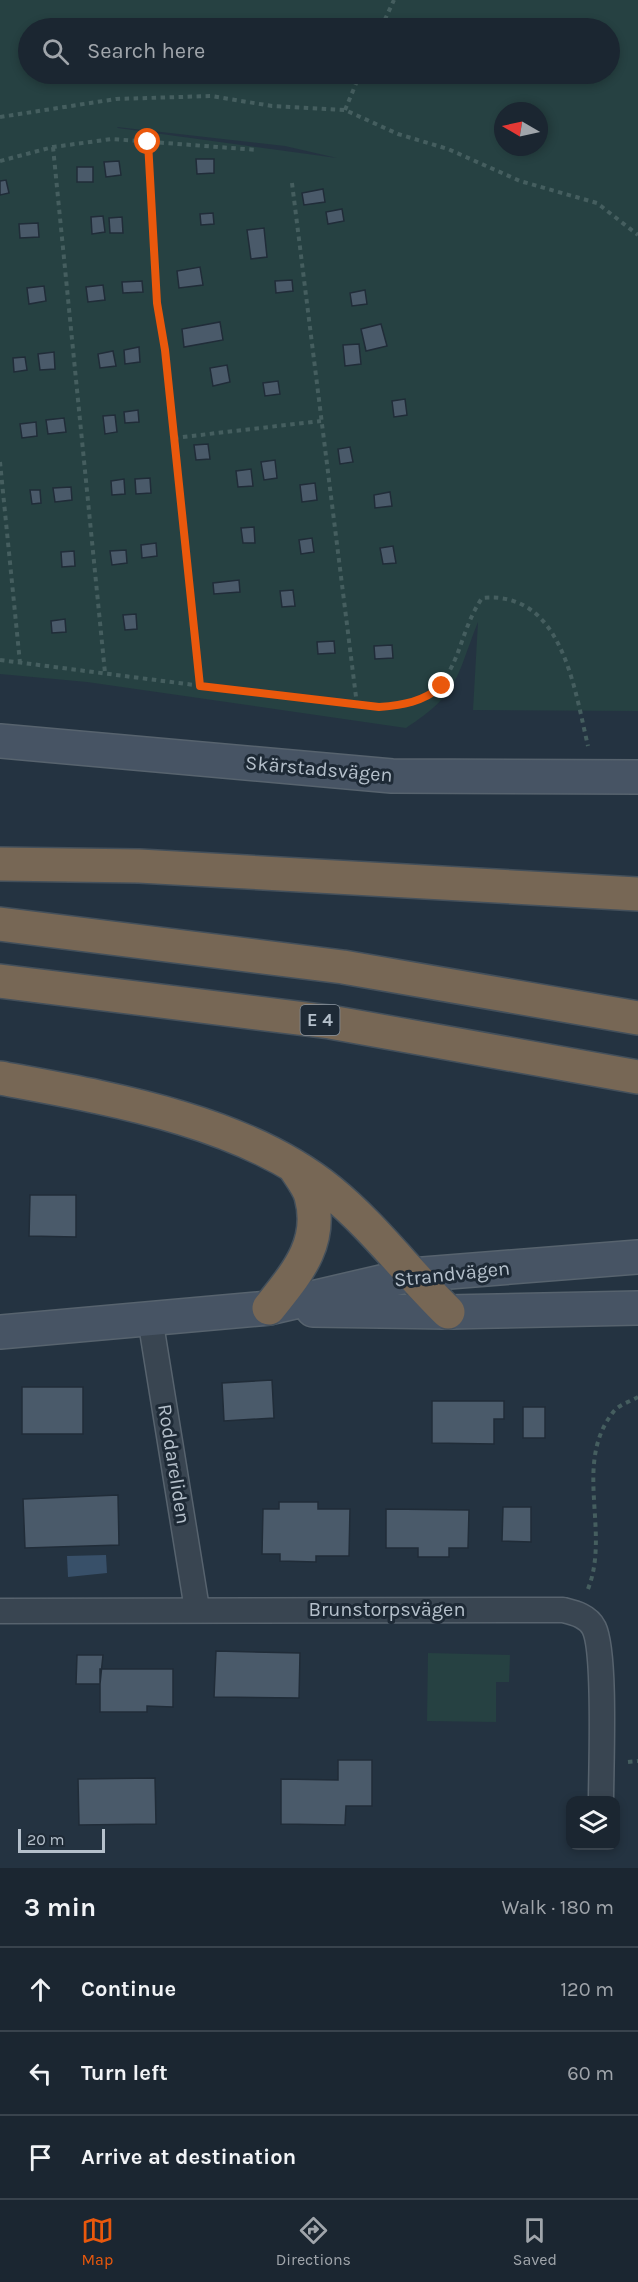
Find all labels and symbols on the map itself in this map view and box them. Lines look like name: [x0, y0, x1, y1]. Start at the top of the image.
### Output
north arrow: [494, 102, 548, 156]
route start: [134, 128, 160, 154]
route end: [428, 672, 454, 698]
street label: Skärstadsvägen: [244, 751, 394, 787]
road number: E 4: [300, 1005, 340, 1035]
street label: Strandvägen: [393, 1256, 511, 1292]
street label: Roddareliden: [153, 1402, 195, 1526]
street label: Brunstorpsvägen: [309, 1598, 465, 1621]
scale bar: [18, 1826, 105, 1854]

